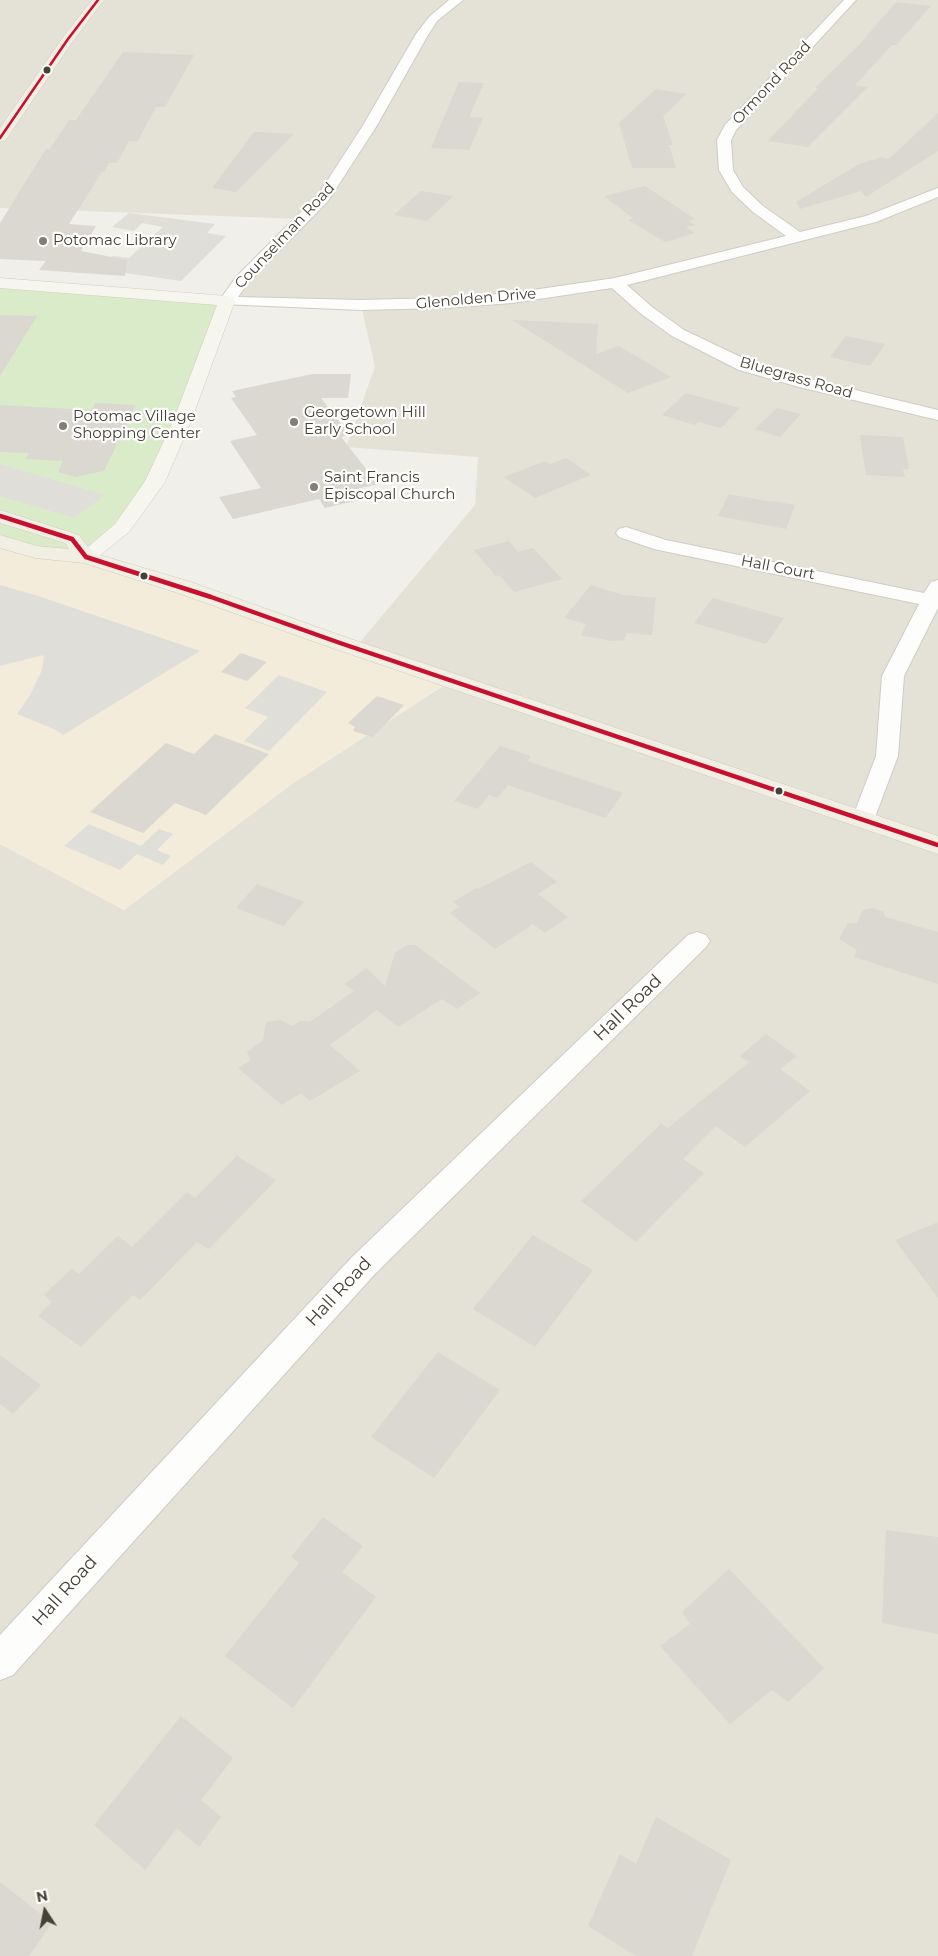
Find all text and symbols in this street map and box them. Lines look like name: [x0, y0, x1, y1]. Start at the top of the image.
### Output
street label: Ormond Road: [729, 38, 815, 128]
unlabelled marker: [42, 65, 52, 75]
street label: Counselman Road: [231, 179, 339, 293]
place label: Potomac Library: [53, 232, 177, 250]
marker: Potomac Library: [37, 235, 49, 247]
street label: Glenolden Drive: [415, 285, 537, 313]
street label: Bluegrass Road: [737, 353, 855, 403]
place label: Georgetown Hill Early School: [304, 404, 426, 439]
place label: Potomac Village Shopping Center: [73, 408, 201, 443]
marker: Georgetown Hill Early School: [288, 416, 300, 428]
marker: Potomac Village Shopping Center: [57, 420, 69, 432]
place label: Saint Francis Episcopal Church: [324, 469, 455, 504]
marker: Saint Francis Episcopal Church: [308, 481, 320, 493]
street label: Hall Court: [739, 552, 817, 584]
unlabelled marker: [139, 571, 149, 581]
unlabelled marker: [774, 786, 784, 796]
street label: Hall Road: [589, 970, 667, 1046]
street label: Hall Road: [302, 1253, 376, 1331]
street label: Hall Road: [28, 1552, 102, 1630]
north arrow: [20, 1886, 70, 1936]
text: N: [35, 1886, 49, 1906]

